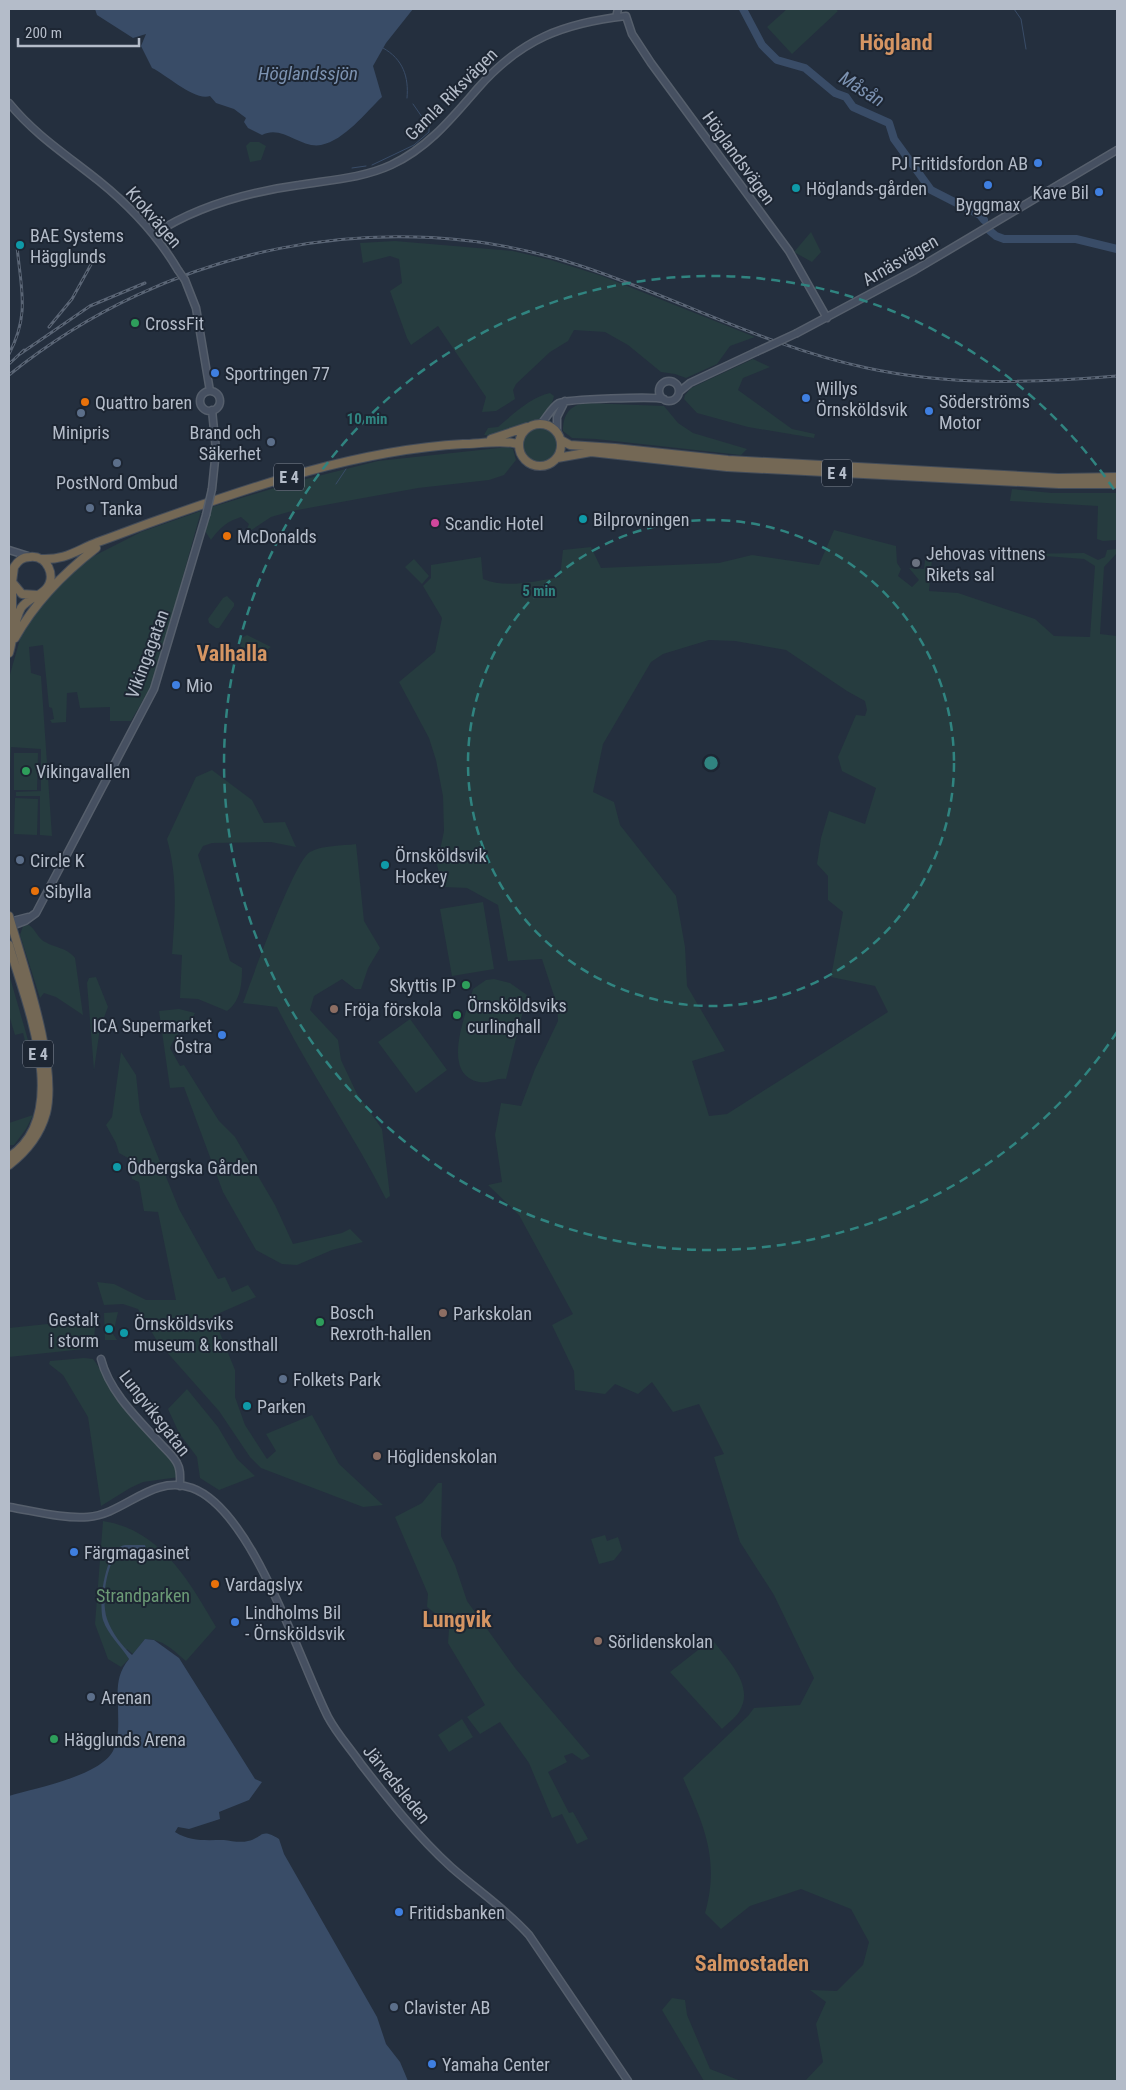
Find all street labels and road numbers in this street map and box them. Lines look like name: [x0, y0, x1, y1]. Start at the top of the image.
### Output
street label: Gamla Riksvägen: [400, 43, 502, 145]
street label: Höglandsvägen: [698, 107, 780, 209]
street label: Krokvägen: [122, 182, 186, 252]
street label: Arnäsvägen: [859, 230, 941, 290]
road number: E 4: [822, 459, 852, 486]
road number: E 4: [274, 464, 304, 491]
street label: Vikingagatan: [121, 607, 173, 701]
road number: E 4: [23, 1040, 53, 1068]
street label: Lungviksgatan: [115, 1366, 195, 1460]
street label: Järvedsleden: [359, 1741, 435, 1827]

